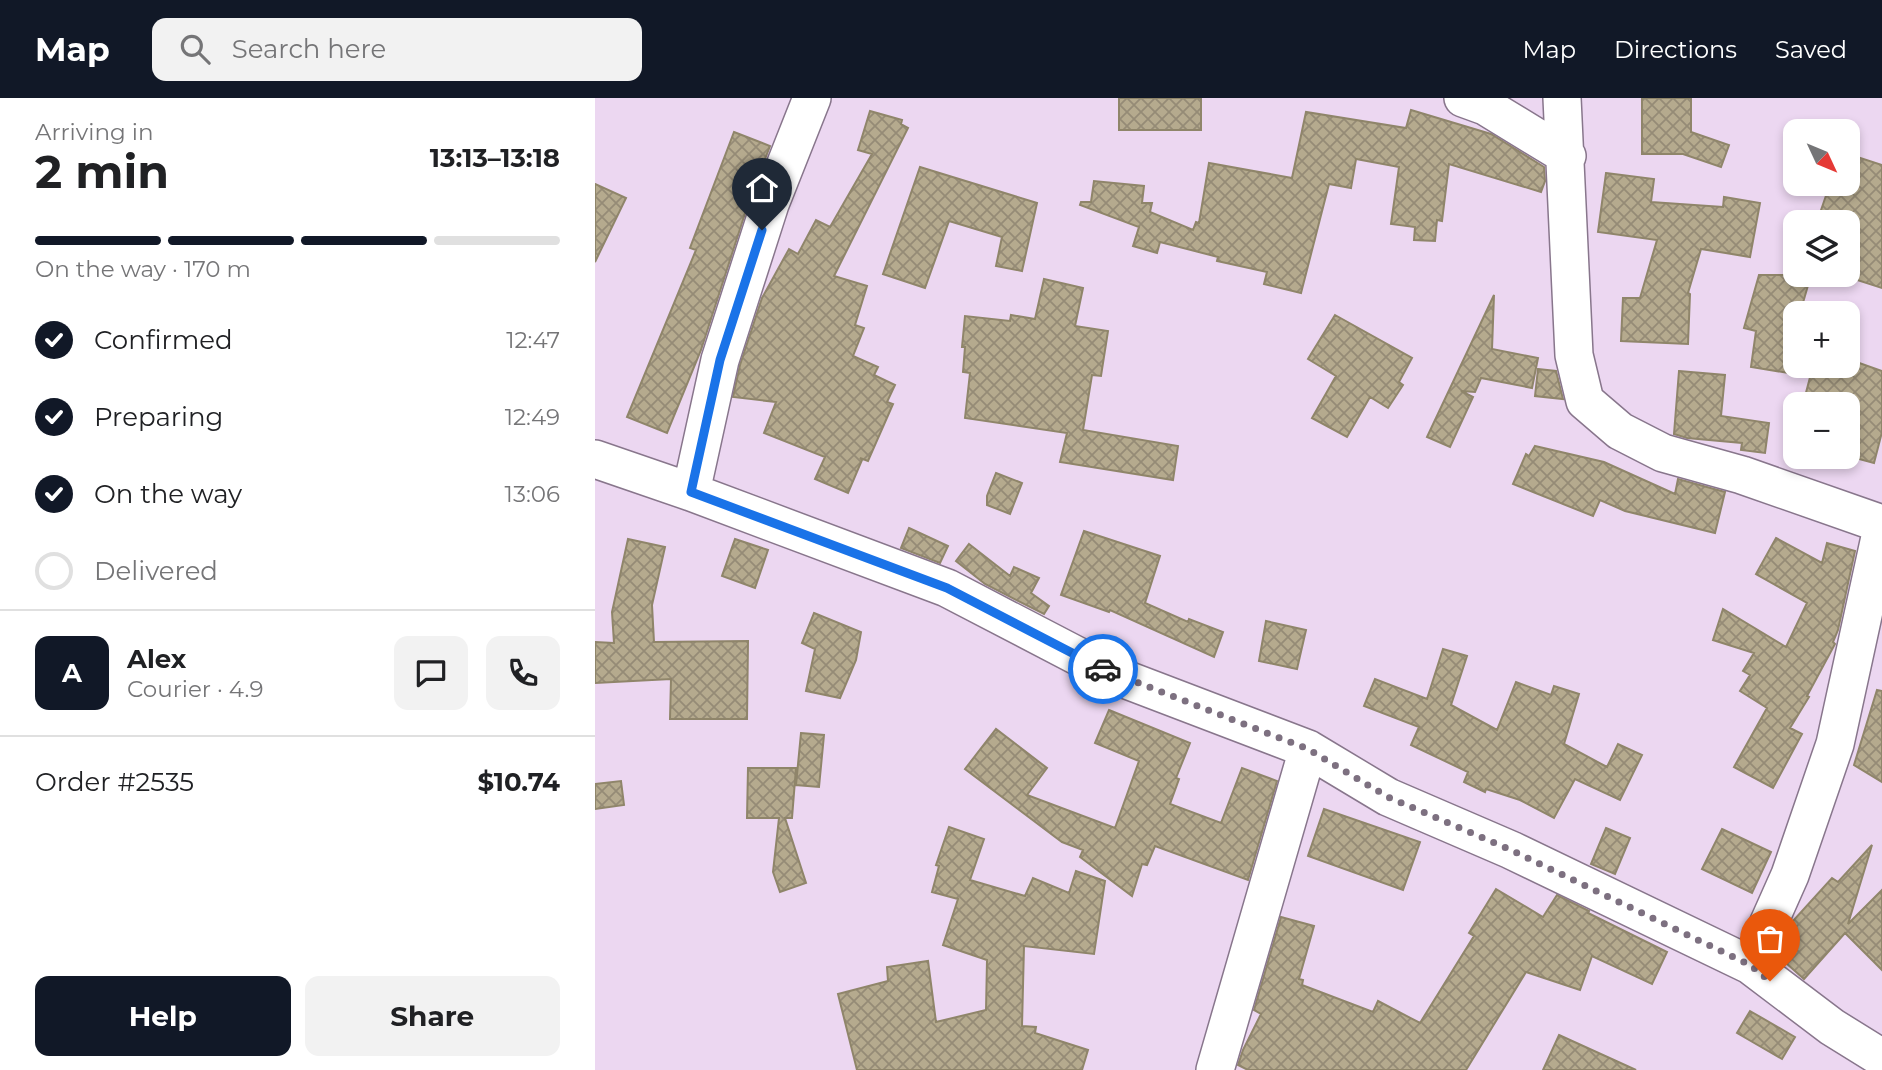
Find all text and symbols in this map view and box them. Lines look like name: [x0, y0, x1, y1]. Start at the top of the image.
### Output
search box: [152, 18, 642, 81]
text: Map: [35, 29, 110, 69]
icon: search: [176, 30, 214, 68]
text: Search here: [232, 33, 386, 65]
text: Map: [1523, 35, 1576, 64]
text: Directions: [1614, 35, 1737, 64]
text: Saved: [1775, 35, 1847, 64]
text: Arriving in: [35, 118, 154, 146]
north arrow: [1783, 119, 1860, 196]
map controls: [1783, 119, 1860, 469]
text: 13:13–13:18: [430, 142, 560, 174]
text: 2 min: [35, 143, 169, 200]
pin: [732, 158, 792, 230]
icon: home: [743, 169, 781, 207]
button: layers: [1783, 210, 1860, 287]
text: On the way · 170 m: [35, 255, 251, 283]
button: +: [1783, 301, 1860, 378]
icon: check: [35, 321, 73, 359]
text: Confirmed: [94, 324, 233, 356]
text: 12:47: [506, 326, 560, 354]
button: −: [1783, 392, 1860, 469]
icon: check: [35, 398, 73, 436]
text: Preparing: [94, 401, 223, 433]
text: 12:49: [505, 403, 560, 431]
icon: check: [35, 475, 73, 513]
text: On the way: [94, 478, 242, 510]
text: 13:06: [505, 480, 560, 508]
text: Delivered: [94, 555, 218, 587]
courier: [1068, 634, 1138, 704]
button: chat: [394, 636, 468, 710]
button: phone: [486, 636, 560, 710]
text: Alex: [127, 643, 186, 675]
icon: car: [1084, 650, 1122, 688]
text: A: [62, 657, 82, 689]
text: Courier · 4.9: [127, 675, 263, 703]
text: Order #2535: [35, 766, 194, 798]
text: $10.74: [477, 766, 560, 798]
pin: [1740, 909, 1800, 981]
icon: bag: [1751, 920, 1789, 958]
button: Help: [35, 976, 291, 1056]
button: Share: [305, 976, 560, 1056]

